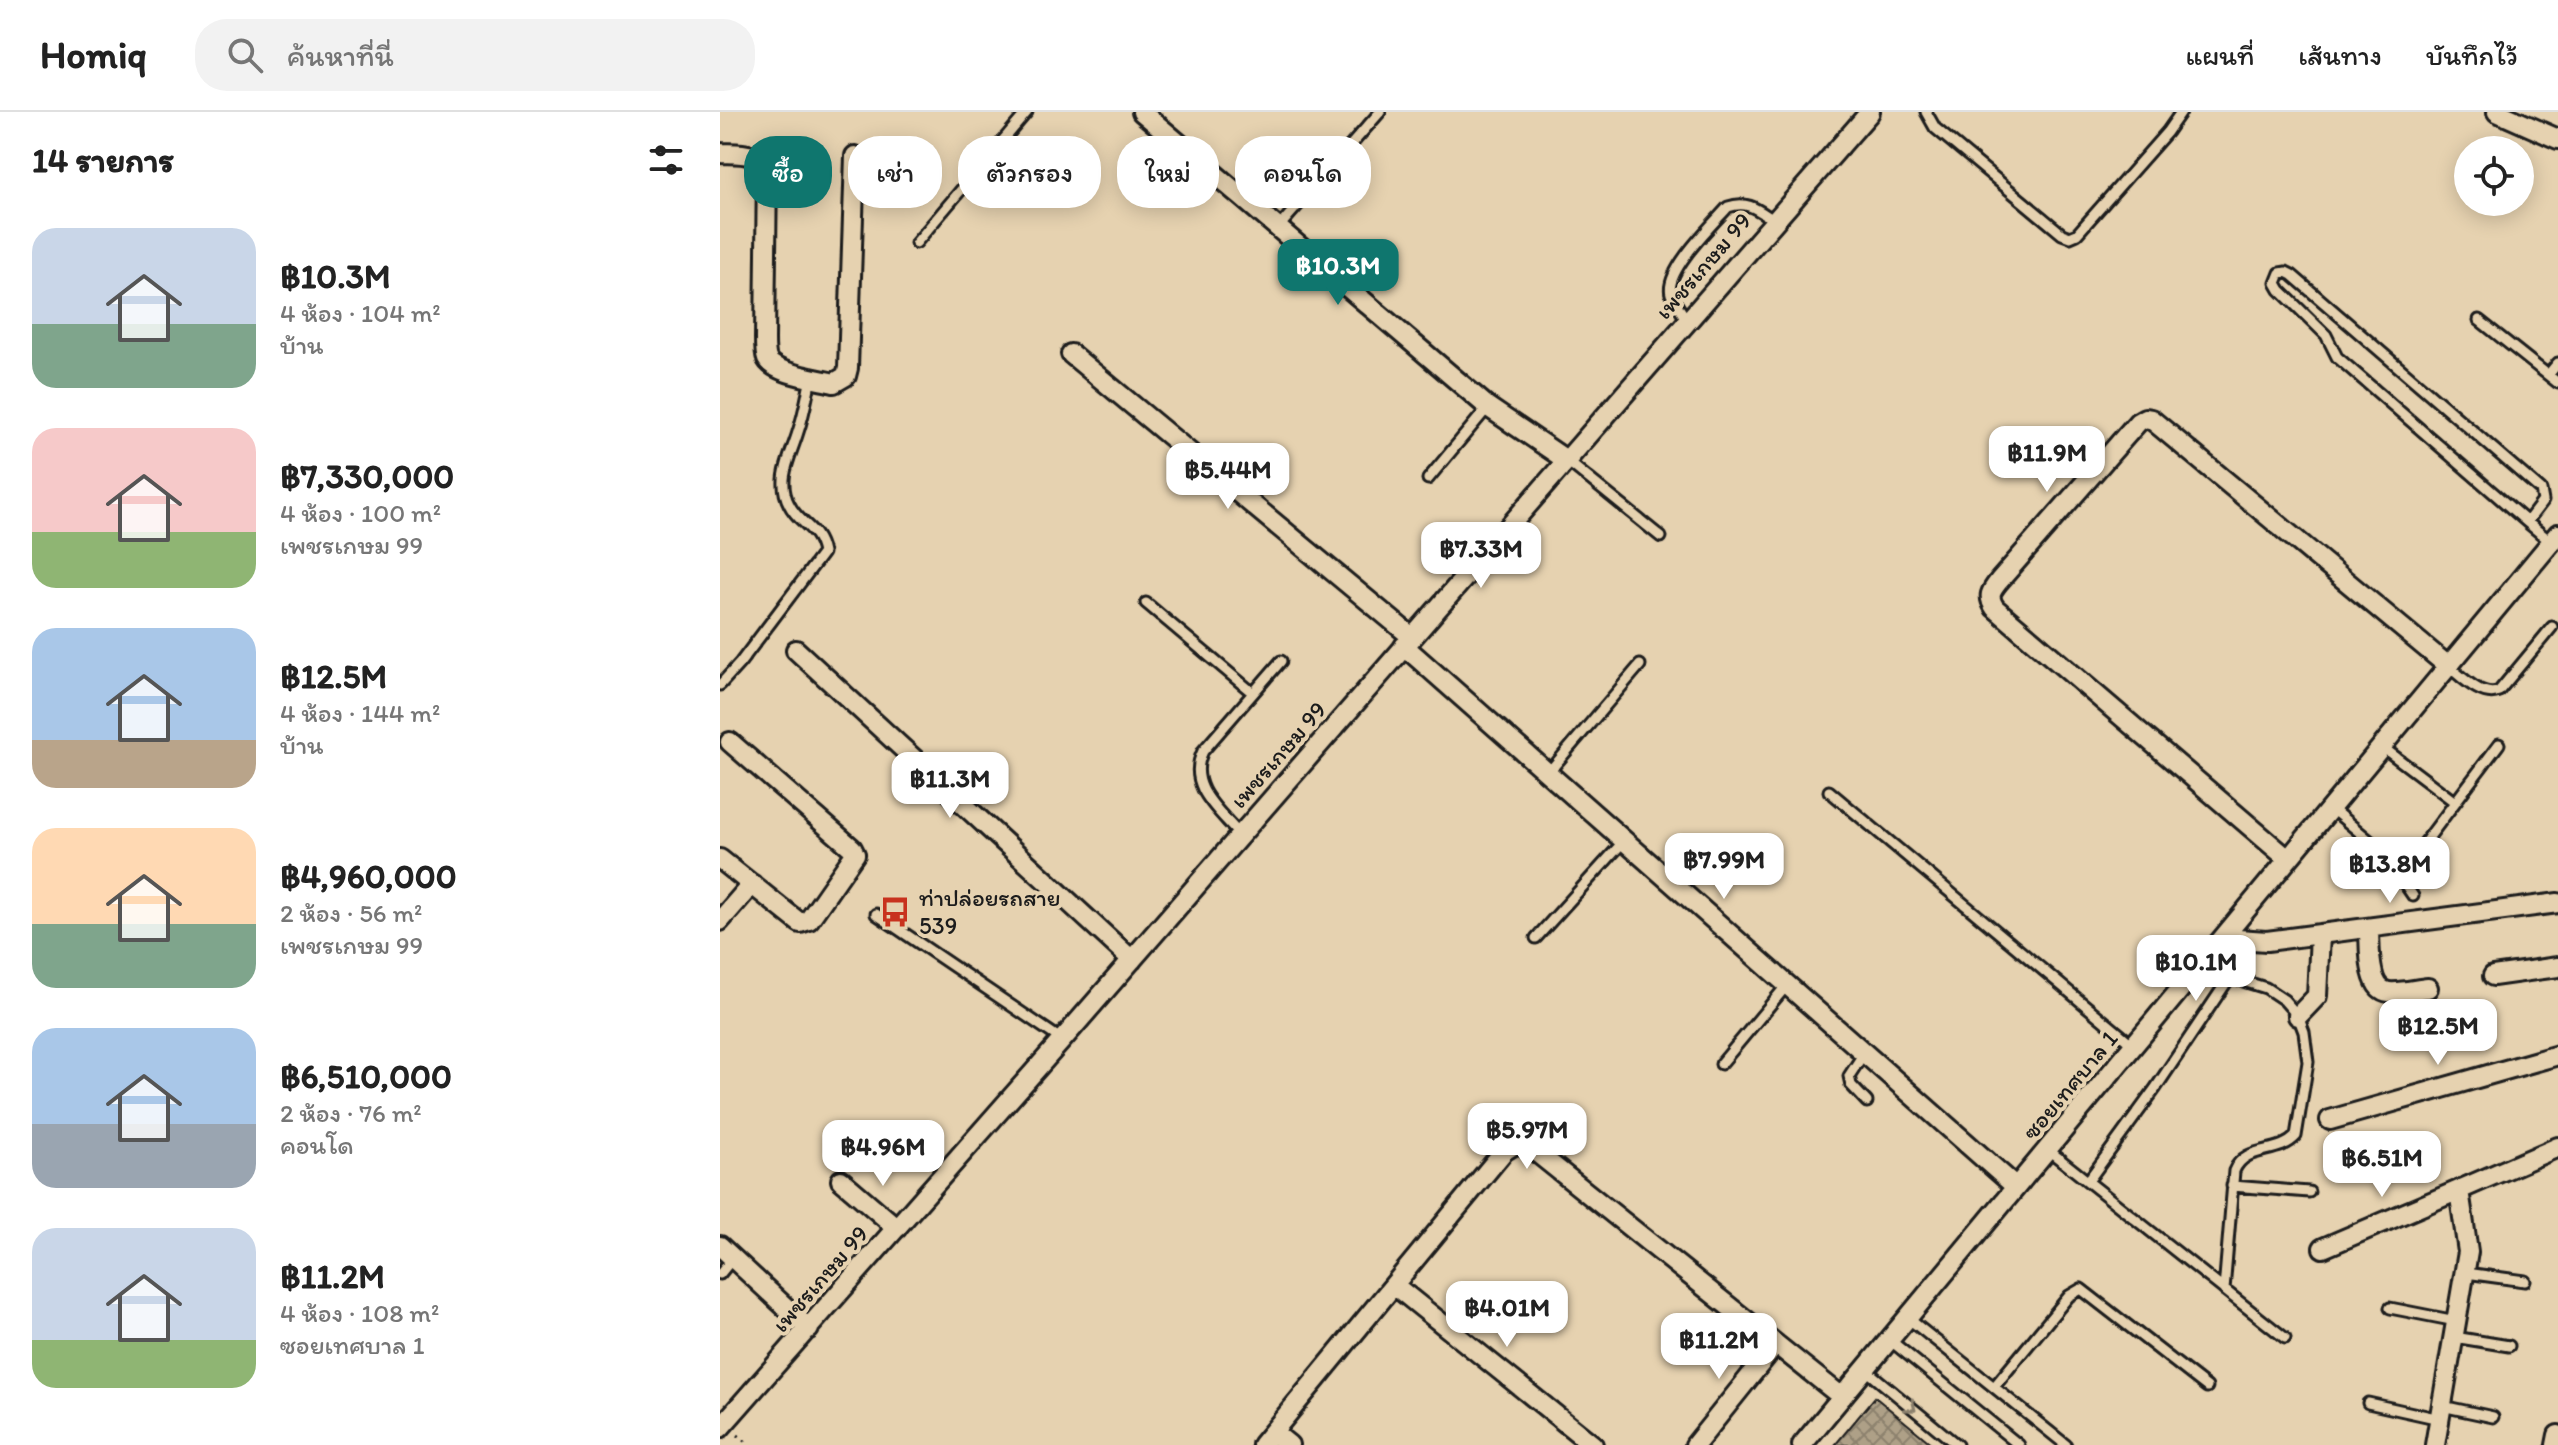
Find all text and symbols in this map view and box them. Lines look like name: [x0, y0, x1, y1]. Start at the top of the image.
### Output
search box: [195, 19, 755, 91]
text: Homiq: [40, 32, 147, 78]
icon: search: [223, 33, 267, 77]
text: ค้นหาที่นี่: [287, 37, 394, 74]
text: แผนที่: [2186, 38, 2254, 72]
text: เส้นทาง: [2298, 38, 2382, 72]
text: บันทึกไว้: [2426, 38, 2518, 72]
chip: ซื้อ: [744, 136, 832, 208]
chip: เช่า: [848, 136, 942, 208]
chip: ตัวกรอง: [958, 136, 1101, 208]
chip: ใหม่: [1117, 136, 1219, 208]
chip: คอนโด: [1235, 136, 1371, 208]
map controls: [2454, 136, 2534, 216]
button: locate: [2454, 136, 2534, 216]
icon: filters: [644, 138, 688, 182]
text: 14 รายการ: [32, 140, 174, 181]
street label: เพชรเกษม 99: [1648, 206, 1757, 325]
pin: ฿10.3M: [1273, 239, 1403, 307]
text: ฿10.3M: [1296, 249, 1380, 281]
text: ฿10.3M: [280, 256, 391, 297]
icon: home: [96, 260, 192, 356]
text: 4 ห้อง · 104 m²: [280, 297, 441, 329]
text: บ้าน: [280, 329, 323, 361]
pin: ฿11.9M: [1982, 426, 2112, 494]
text: ฿11.9M: [2007, 436, 2087, 468]
pin: ฿5.44M: [1163, 443, 1293, 511]
text: ฿5.44M: [1184, 453, 1272, 485]
text: ฿7,330,000: [280, 456, 454, 497]
icon: home: [96, 460, 192, 556]
text: 4 ห้อง · 100 m²: [280, 497, 441, 529]
pin: ฿7.33M: [1416, 522, 1546, 590]
text: เพชรเกษม 99: [280, 529, 423, 561]
text: ฿7.33M: [1439, 532, 1523, 564]
text: ฿12.5M: [280, 656, 387, 697]
icon: home: [96, 660, 192, 756]
street label: เพชรเกษม 99: [1223, 695, 1332, 814]
text: 4 ห้อง · 144 m²: [280, 697, 440, 729]
text: บ้าน: [280, 729, 323, 761]
pin: ฿11.3M: [885, 752, 1015, 820]
text: ฿11.3M: [910, 762, 990, 794]
pin: ฿7.99M: [1659, 833, 1789, 901]
pin: ฿13.8M: [2325, 837, 2455, 905]
text: ฿7.99M: [1683, 843, 1765, 875]
text: ฿13.8M: [2349, 847, 2432, 879]
text: ฿4,960,000: [280, 856, 457, 897]
icon: home: [96, 860, 192, 956]
place label: ท่าปล่อยรถสาย 539: [919, 883, 1060, 940]
bus stop icon: ท่าปล่อยรถสาย 539: [878, 895, 912, 929]
text: 2 ห้อง · 56 m²: [280, 897, 422, 929]
text: เพชรเกษม 99: [280, 929, 423, 961]
pin: ฿10.1M: [2131, 935, 2261, 1003]
text: ฿10.1M: [2155, 945, 2237, 977]
pin: ฿12.5M: [2373, 999, 2503, 1067]
text: ฿12.5M: [2397, 1009, 2479, 1041]
street label: ซอยเทศบาล 1: [2016, 1024, 2124, 1145]
text: ฿6,510,000: [280, 1056, 452, 1097]
icon: home: [96, 1060, 192, 1156]
text: 2 ห้อง · 76 m²: [280, 1097, 422, 1129]
pin: ฿5.97M: [1462, 1103, 1592, 1171]
text: ฿5.97M: [1486, 1113, 1568, 1145]
pin: ฿4.96M: [818, 1120, 948, 1188]
text: คอนโด: [280, 1129, 354, 1161]
text: ฿4.96M: [840, 1130, 926, 1162]
pin: ฿6.51M: [2317, 1131, 2447, 1199]
text: ฿6.51M: [2341, 1141, 2423, 1173]
street label: เพชรเกษม 99: [765, 1219, 874, 1338]
text: ฿11.2M: [280, 1256, 385, 1297]
icon: home: [96, 1260, 192, 1356]
pin: ฿4.01M: [1442, 1281, 1572, 1349]
text: ฿4.01M: [1464, 1291, 1550, 1323]
text: 4 ห้อง · 108 m²: [280, 1297, 439, 1329]
pin: ฿11.2M: [1654, 1313, 1784, 1381]
text: ฿11.2M: [1679, 1323, 1759, 1355]
text: ซอยเทศบาล 1: [280, 1329, 425, 1361]
one-way arrow: [1902, 1397, 1917, 1412]

